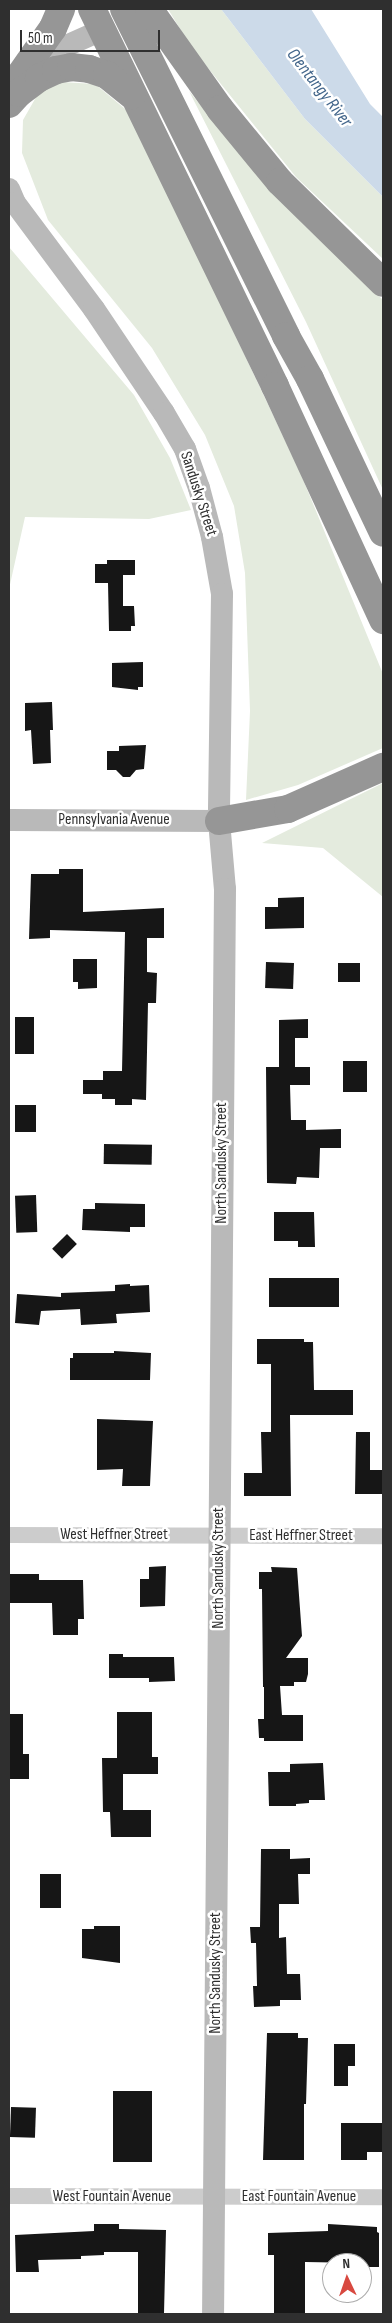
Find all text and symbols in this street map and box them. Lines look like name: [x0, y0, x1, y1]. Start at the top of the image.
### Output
scale bar: [22, 20, 162, 52]
text: 50 m: [28, 29, 53, 48]
water label: Olentangy River: [282, 44, 356, 132]
street label: Sandusky Street: [175, 449, 221, 539]
street label: Pennsylvania Avenue: [58, 810, 170, 830]
street label: North Sandusky Street: [212, 1102, 232, 1224]
street label: North Sandusky Street: [209, 1507, 229, 1629]
street label: West Heffner Street: [60, 1525, 168, 1545]
street label: East Heffner Street: [249, 1526, 353, 1546]
street label: North Sandusky Street: [206, 1912, 226, 2034]
street label: West Fountain Avenue: [53, 2187, 171, 2207]
street label: East Fountain Avenue: [242, 2187, 356, 2207]
north arrow: [322, 2253, 372, 2303]
text: N: [342, 2255, 350, 2272]

